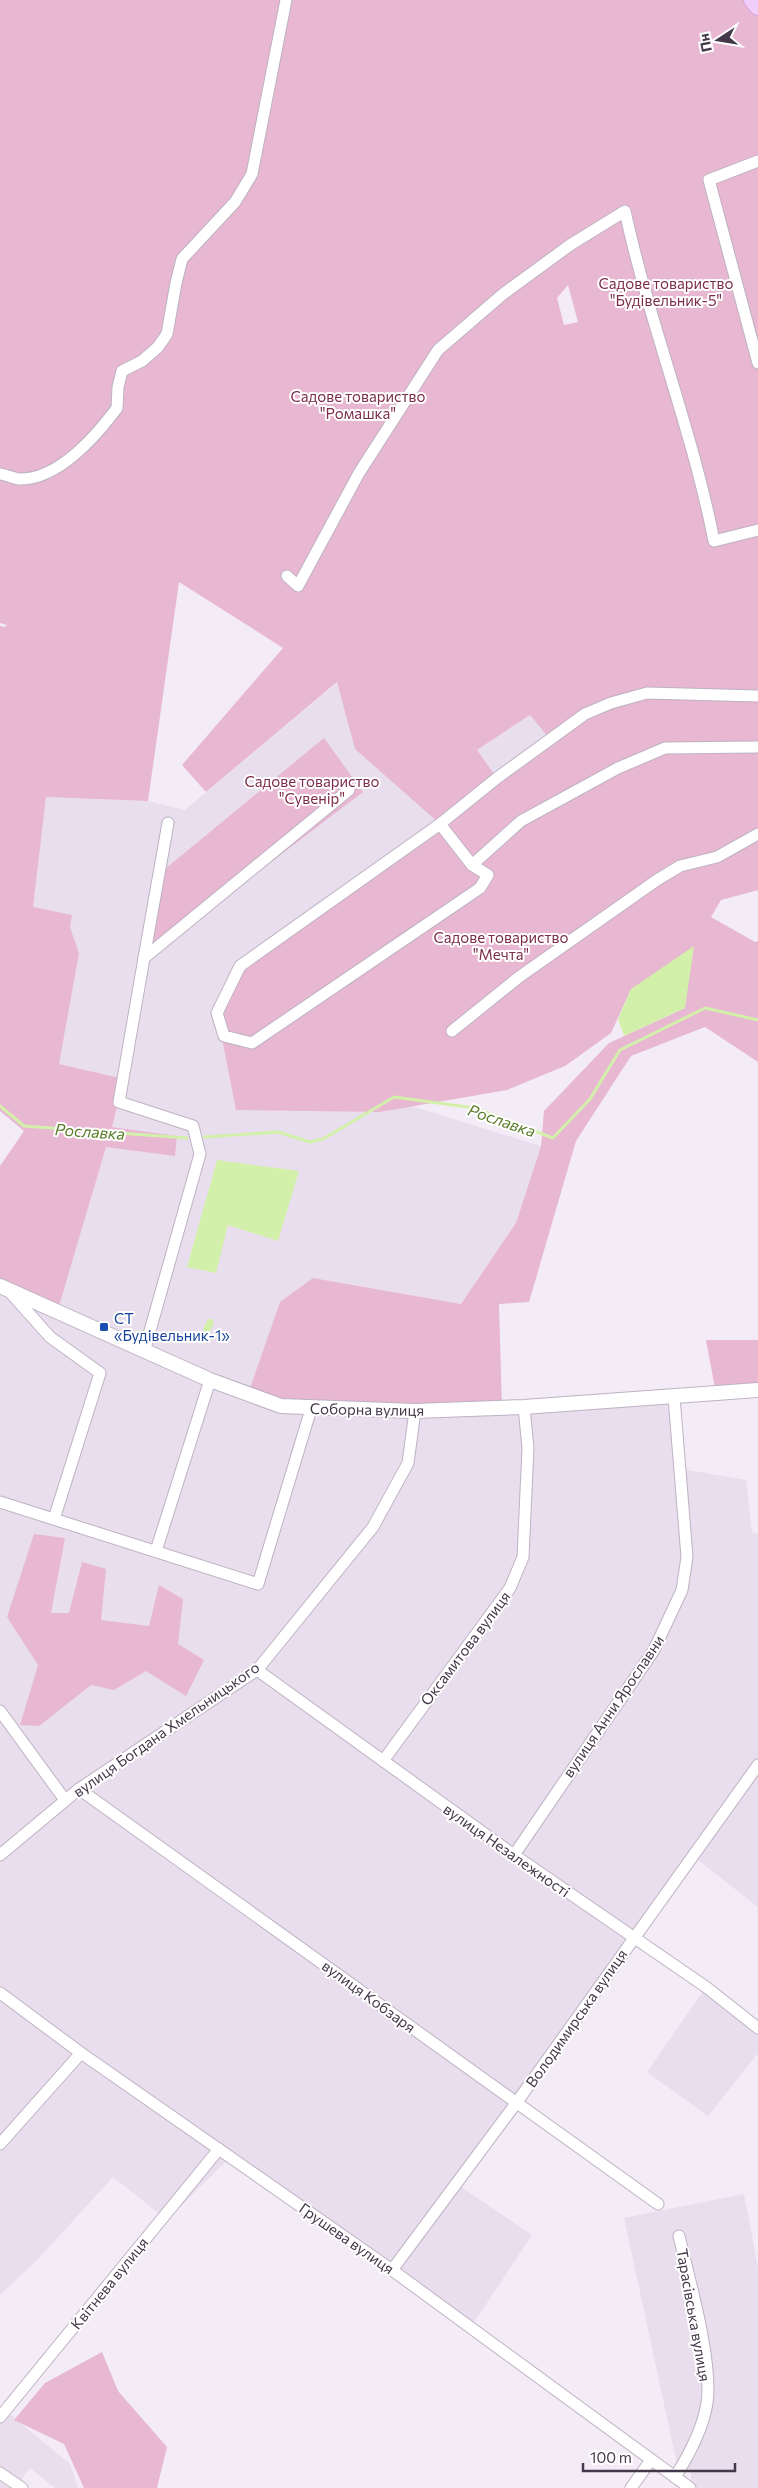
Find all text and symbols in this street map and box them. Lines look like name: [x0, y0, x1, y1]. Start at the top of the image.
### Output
north arrow: [693, 15, 743, 65]
text: Пн: [695, 32, 715, 54]
park label: Садове товариство "Будівельник-5": [599, 274, 734, 309]
park label: Садове товариство "Ромашка": [291, 387, 426, 422]
park label: Садове товариство "Сувенір": [245, 772, 380, 807]
park label: Садове товариство "Мечта": [434, 928, 569, 963]
water label: Рославка: [466, 1100, 538, 1140]
water label: Рославка: [54, 1119, 126, 1143]
place label: СТ «Будівельник-1»: [114, 1309, 230, 1344]
marker: СТ «Будівельник-1»: [98, 1321, 110, 1333]
street label: Соборна вулиця: [310, 1399, 424, 1419]
street label: Оксамитова вулиця: [416, 1587, 514, 1709]
street label: вулиця Анни Ярославни: [559, 1632, 667, 1780]
street label: вулиця Богдана Хмельницького: [69, 1658, 263, 1800]
street label: вулиця Незалежності: [440, 1799, 574, 1901]
street label: Володимирська вулиця: [521, 1946, 631, 2090]
street label: вулиця Кобзаря: [319, 1956, 419, 2036]
street label: Грушева вулиця: [296, 2199, 398, 2277]
street label: Квітнева вулиця: [66, 2233, 152, 2333]
street label: Тарасівська вулиця: [673, 2247, 715, 2383]
scale bar: [583, 2440, 736, 2472]
text: 100 m: [590, 2448, 632, 2466]

